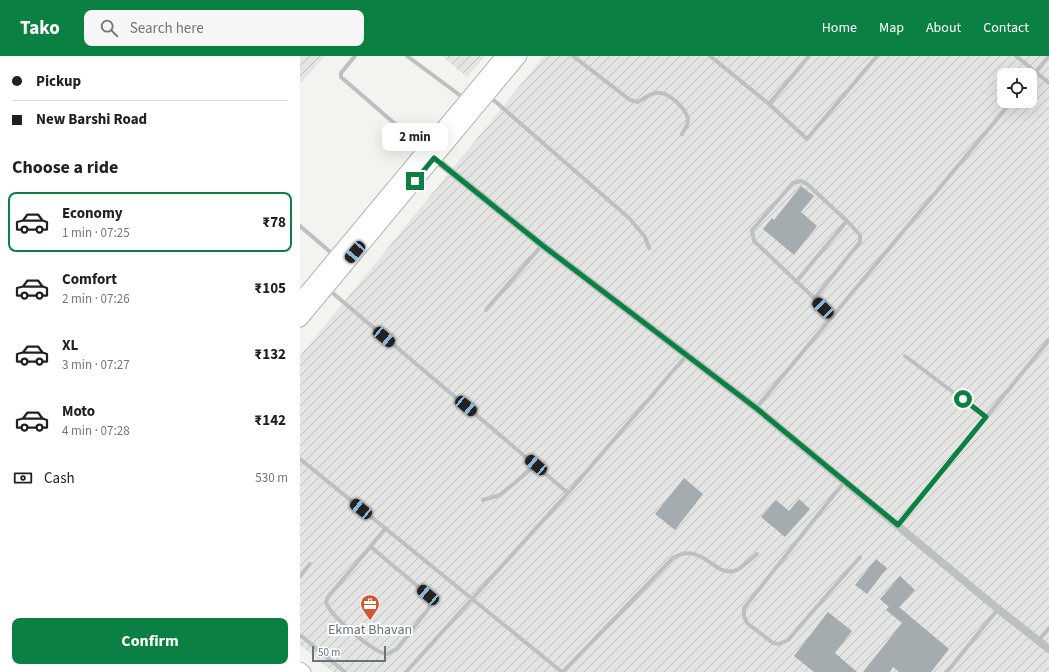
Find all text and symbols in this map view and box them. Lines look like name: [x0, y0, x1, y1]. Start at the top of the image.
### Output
search box: [84, 10, 364, 46]
text: Tako: [20, 15, 60, 42]
icon: search: [98, 17, 120, 39]
text: Search here: [130, 18, 204, 39]
text: Home: [822, 18, 857, 38]
text: Map: [879, 18, 904, 38]
text: About: [926, 18, 961, 38]
text: Contact: [983, 18, 1029, 38]
map controls: [997, 68, 1037, 108]
button: locate: [997, 68, 1037, 108]
text: Pickup: [36, 71, 81, 92]
text: New Barshi Road: [36, 109, 147, 130]
callout: 2 min: [382, 123, 448, 151]
text: 2 min: [399, 128, 431, 146]
text: Choose a ride: [12, 155, 118, 180]
route end: [406, 172, 424, 190]
text: Economy: [62, 203, 123, 224]
icon: car: [14, 204, 50, 240]
text: ₹78: [262, 212, 286, 233]
text: 1 min · 07:25: [62, 224, 130, 242]
car: [343, 239, 367, 265]
text: Comfort: [62, 269, 117, 290]
icon: car: [14, 270, 50, 306]
text: ₹105: [254, 278, 286, 299]
text: 2 min · 07:26: [62, 290, 130, 308]
car: [810, 295, 836, 321]
car: [371, 325, 397, 349]
text: XL: [62, 335, 78, 356]
icon: car: [14, 336, 50, 372]
text: ₹132: [254, 344, 286, 365]
text: 3 min · 07:27: [62, 356, 130, 374]
route start: [954, 390, 972, 408]
car: [453, 394, 479, 418]
text: Moto: [62, 401, 95, 422]
icon: car: [14, 402, 50, 438]
text: ₹142: [254, 410, 286, 431]
text: 4 min · 07:28: [62, 422, 130, 440]
car: [523, 453, 549, 477]
icon: cash: [12, 467, 34, 489]
text: Cash: [44, 468, 75, 489]
text: 530 m: [255, 469, 288, 487]
car: [348, 497, 374, 521]
car: [415, 583, 441, 607]
office icon: Ekmat Bhavan: [359, 593, 381, 621]
button: Confirm: [12, 618, 288, 664]
place label: Ekmat Bhavan: [328, 620, 412, 640]
scale bar: [312, 644, 386, 663]
text: 50 m: [318, 645, 340, 660]

